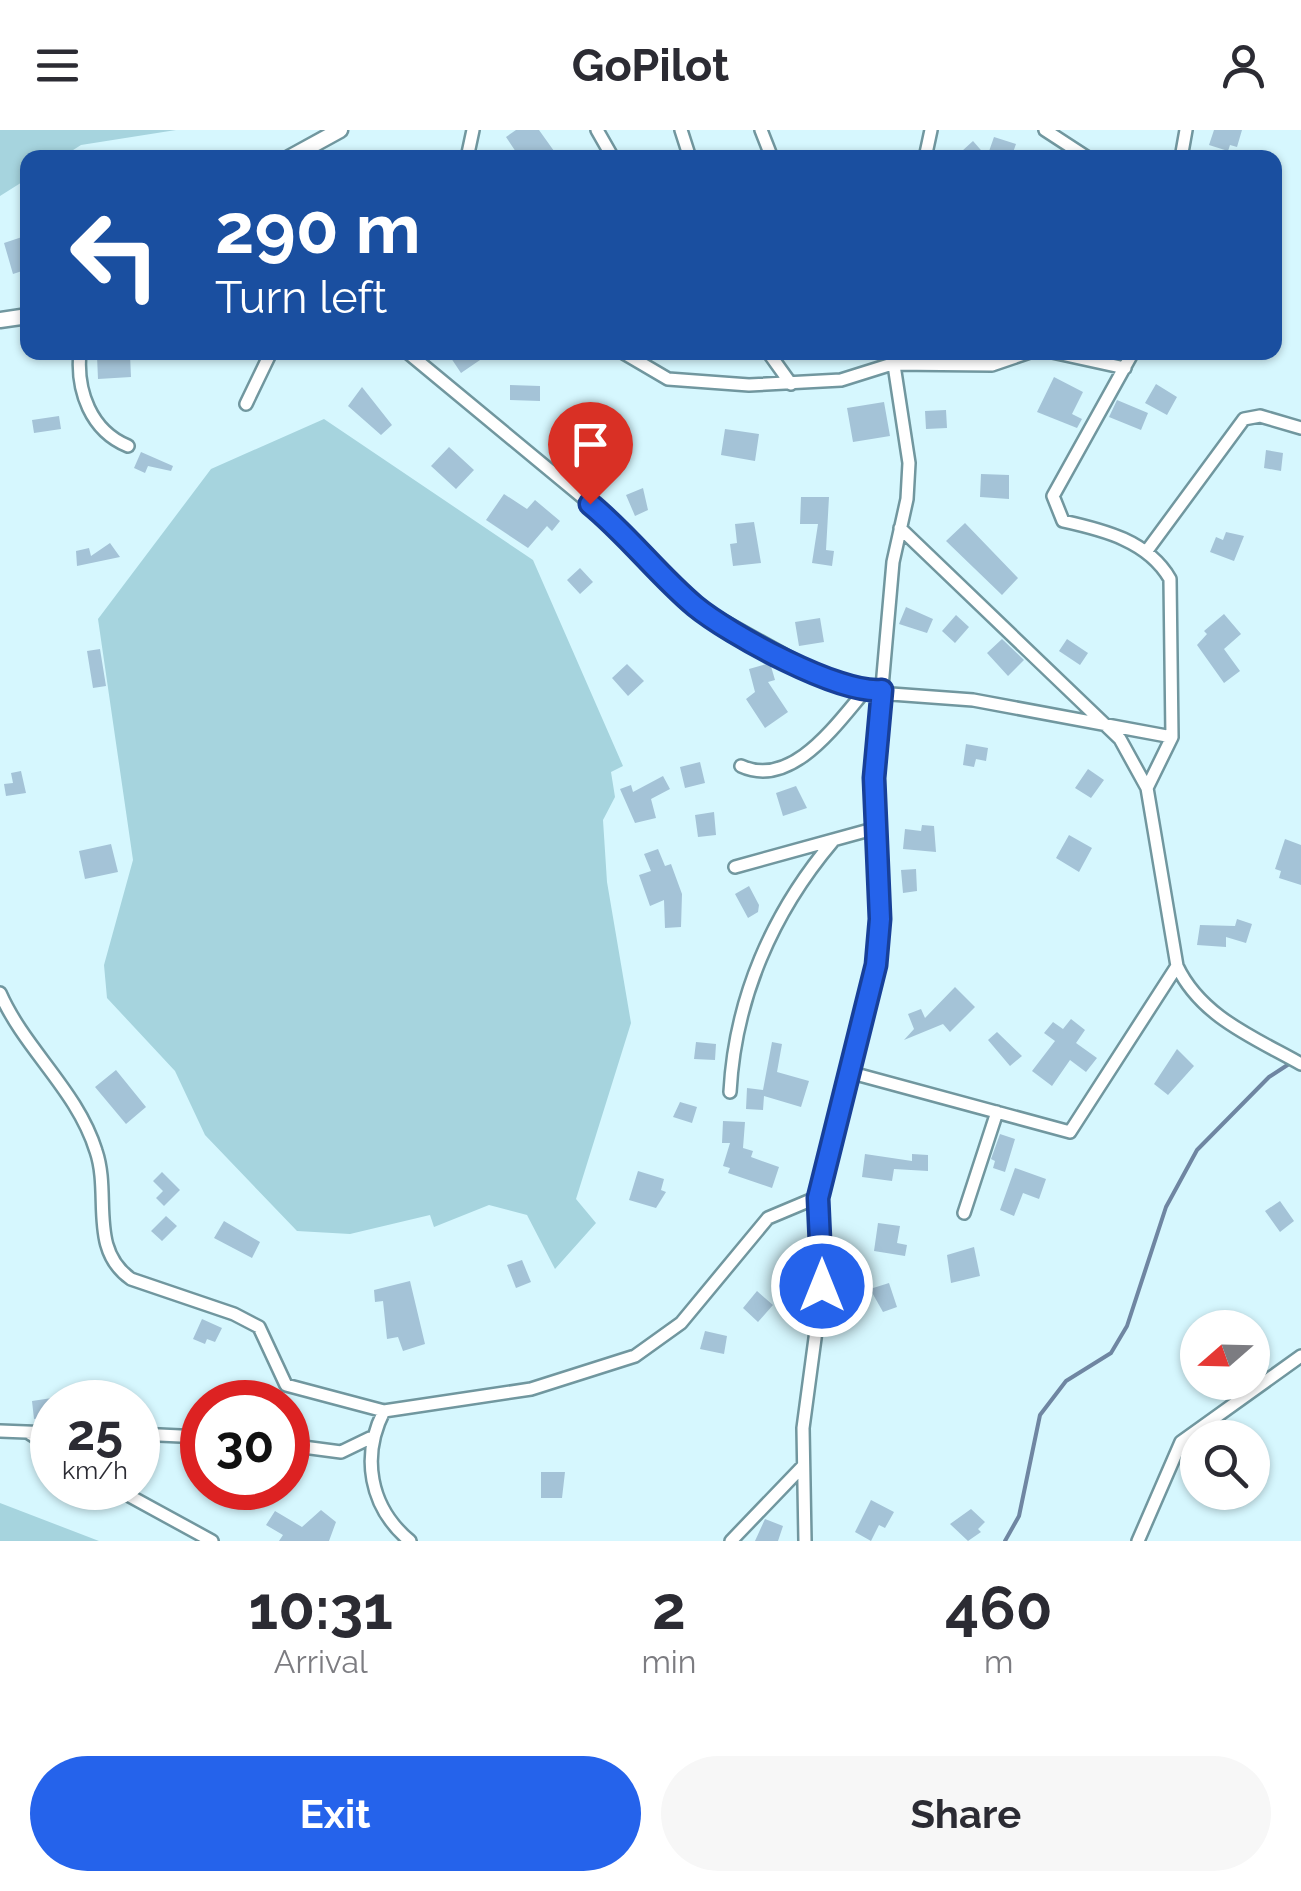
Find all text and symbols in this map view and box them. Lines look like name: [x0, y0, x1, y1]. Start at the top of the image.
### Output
icon: menu: [30, 38, 85, 93]
icon: person: [1216, 38, 1271, 93]
text: GoPilot: [572, 39, 729, 92]
text: 290 m: [215, 187, 421, 269]
icon: left: [50, 190, 180, 320]
text: Turn left: [215, 271, 387, 324]
pin: [548, 402, 633, 505]
icon: arrive: [563, 417, 618, 472]
position arrow: [770, 1234, 874, 1338]
north arrow: [1180, 1310, 1270, 1400]
map controls: [1180, 1310, 1270, 1510]
speed limit sign: 30: [180, 1380, 310, 1510]
text: 25: [67, 1403, 123, 1462]
button: search: [1180, 1420, 1270, 1510]
text: km/h: [62, 1455, 128, 1485]
text: 10:31: [249, 1573, 393, 1643]
text: 2: [652, 1573, 686, 1643]
text: 460: [945, 1573, 1053, 1643]
text: Arrival: [274, 1643, 368, 1680]
text: min: [641, 1643, 696, 1680]
text: m: [984, 1643, 1013, 1680]
button: Exit: [30, 1756, 641, 1871]
button: Share: [661, 1756, 1271, 1871]

